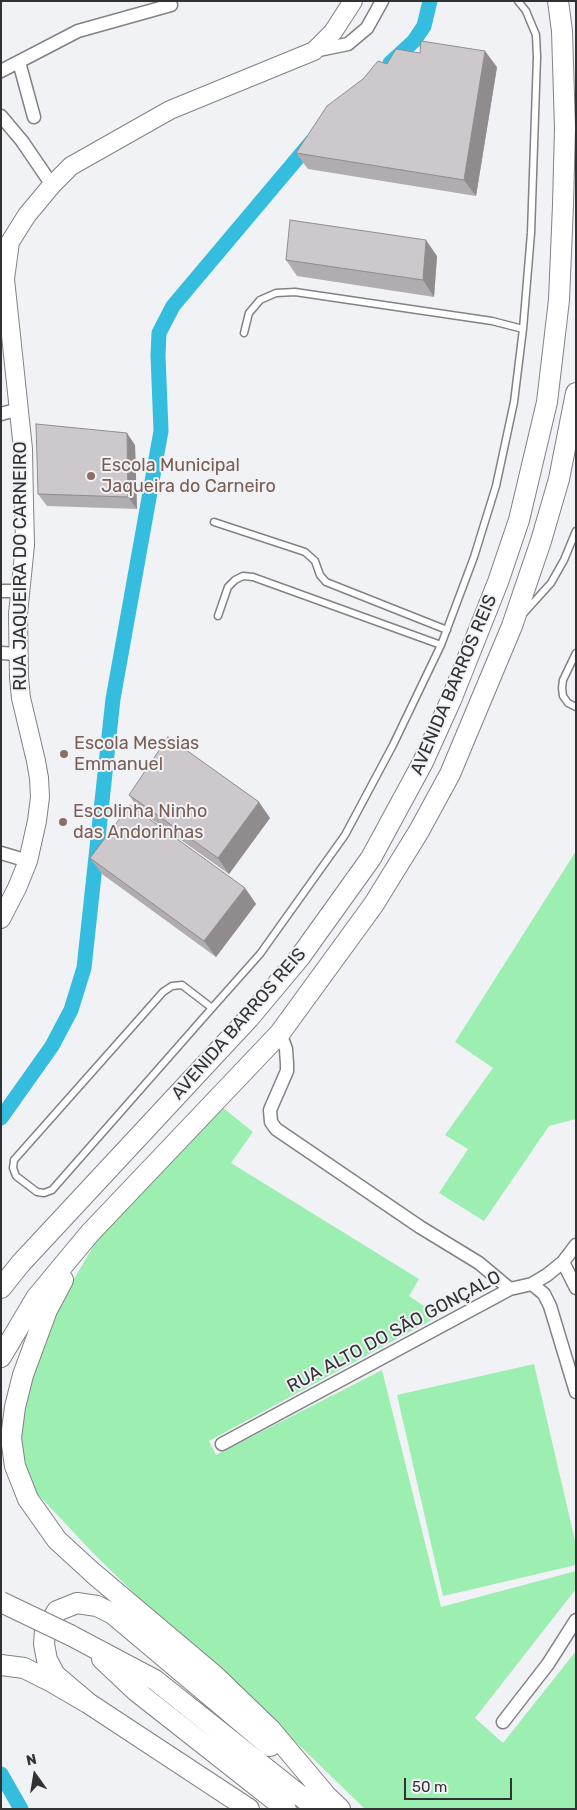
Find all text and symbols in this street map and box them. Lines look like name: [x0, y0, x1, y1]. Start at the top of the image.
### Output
street label: RUA JAQUEIRA DO CARNEIRO: [10, 441, 32, 691]
place label: Escola Municipal Jaqueira do Carneiro: [101, 455, 276, 498]
marker: Escola Municipal Jaqueira do Carneiro: [85, 470, 97, 482]
street label: AVENIDA BARROS REIS: [406, 591, 502, 779]
place label: Escola Messias Emmanuel: [74, 733, 199, 776]
marker: Escola Messias Emmanuel: [58, 748, 70, 760]
place label: Escolinha Ninho das Andorinhas: [73, 801, 207, 844]
marker: Escolinha Ninho das Andorinhas: [57, 816, 69, 828]
street label: AVENIDA BARROS REIS: [167, 944, 311, 1104]
street label: RUA ALTO DO SÃO GONÇALO: [283, 1266, 505, 1398]
north arrow: [10, 1750, 60, 1800]
text: N: [25, 1750, 38, 1769]
scale bar: [407, 1768, 514, 1800]
text: 50 m: [412, 1778, 447, 1796]

